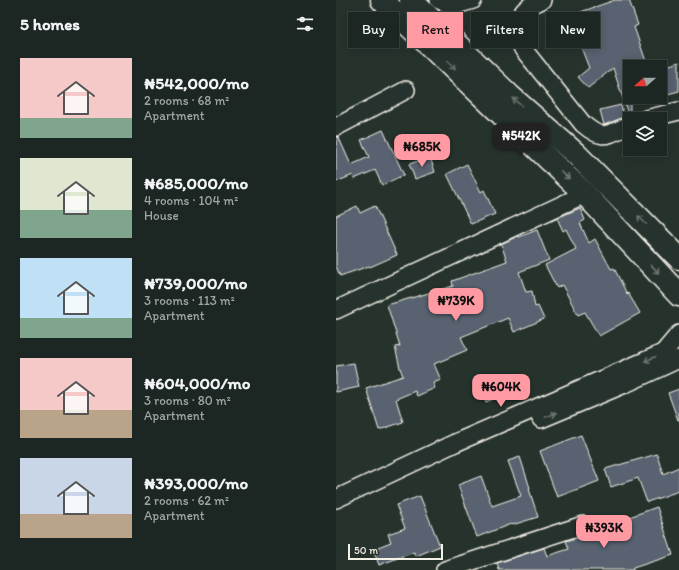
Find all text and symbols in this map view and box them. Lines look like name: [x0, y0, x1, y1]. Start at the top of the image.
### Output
chip: Buy: [348, 12, 399, 48]
chip: Rent: [407, 12, 463, 48]
chip: Filters: [471, 12, 538, 48]
chip: New: [546, 12, 600, 48]
icon: filters: [294, 13, 316, 35]
text: 5 homes: [20, 14, 80, 34]
one-way arrow: [446, 60, 456, 70]
north arrow: [623, 60, 667, 104]
map controls: [623, 60, 667, 156]
text: ₦542,000/mo: [144, 73, 249, 93]
icon: home: [52, 74, 100, 122]
text: 2 rooms · 68 m²: [144, 93, 229, 108]
one-way arrow: [512, 97, 522, 106]
text: Apartment: [144, 108, 205, 123]
button: layers: [623, 112, 667, 156]
pin: ₦542K: [493, 123, 549, 157]
text: ₦542K: [502, 128, 540, 143]
pin: ₦685K: [394, 134, 450, 168]
text: ₦685K: [403, 139, 441, 154]
one-way arrow: [560, 170, 570, 180]
text: ₦685,000/mo: [144, 173, 248, 193]
icon: home: [52, 174, 100, 222]
text: 4 rooms · 104 m²: [144, 193, 238, 208]
text: House: [144, 208, 179, 223]
one-way arrow: [637, 215, 647, 225]
one-way arrow: [650, 264, 660, 274]
text: ₦739,000/mo: [144, 273, 247, 293]
icon: home: [52, 274, 100, 322]
pin: ₦739K: [428, 288, 484, 322]
text: 3 rooms · 113 m²: [144, 293, 235, 308]
text: ₦739K: [437, 293, 475, 308]
text: Apartment: [144, 308, 205, 323]
one-way arrow: [644, 356, 656, 363]
text: ₦604,000/mo: [144, 373, 251, 393]
icon: home: [52, 374, 100, 422]
pin: ₦604K: [473, 374, 529, 408]
text: ₦604K: [481, 379, 521, 394]
text: 3 rooms · 80 m²: [144, 393, 231, 408]
text: Apartment: [144, 408, 205, 423]
one-way arrow: [544, 410, 556, 418]
text: ₦393,000/mo: [144, 473, 248, 493]
icon: home: [52, 474, 100, 522]
text: 2 rooms · 62 m²: [144, 493, 229, 508]
text: Apartment: [144, 508, 205, 523]
pin: ₦393K: [576, 515, 632, 549]
text: ₦393K: [585, 520, 623, 535]
scale bar: [348, 542, 443, 561]
text: 50 m: [354, 544, 378, 557]

